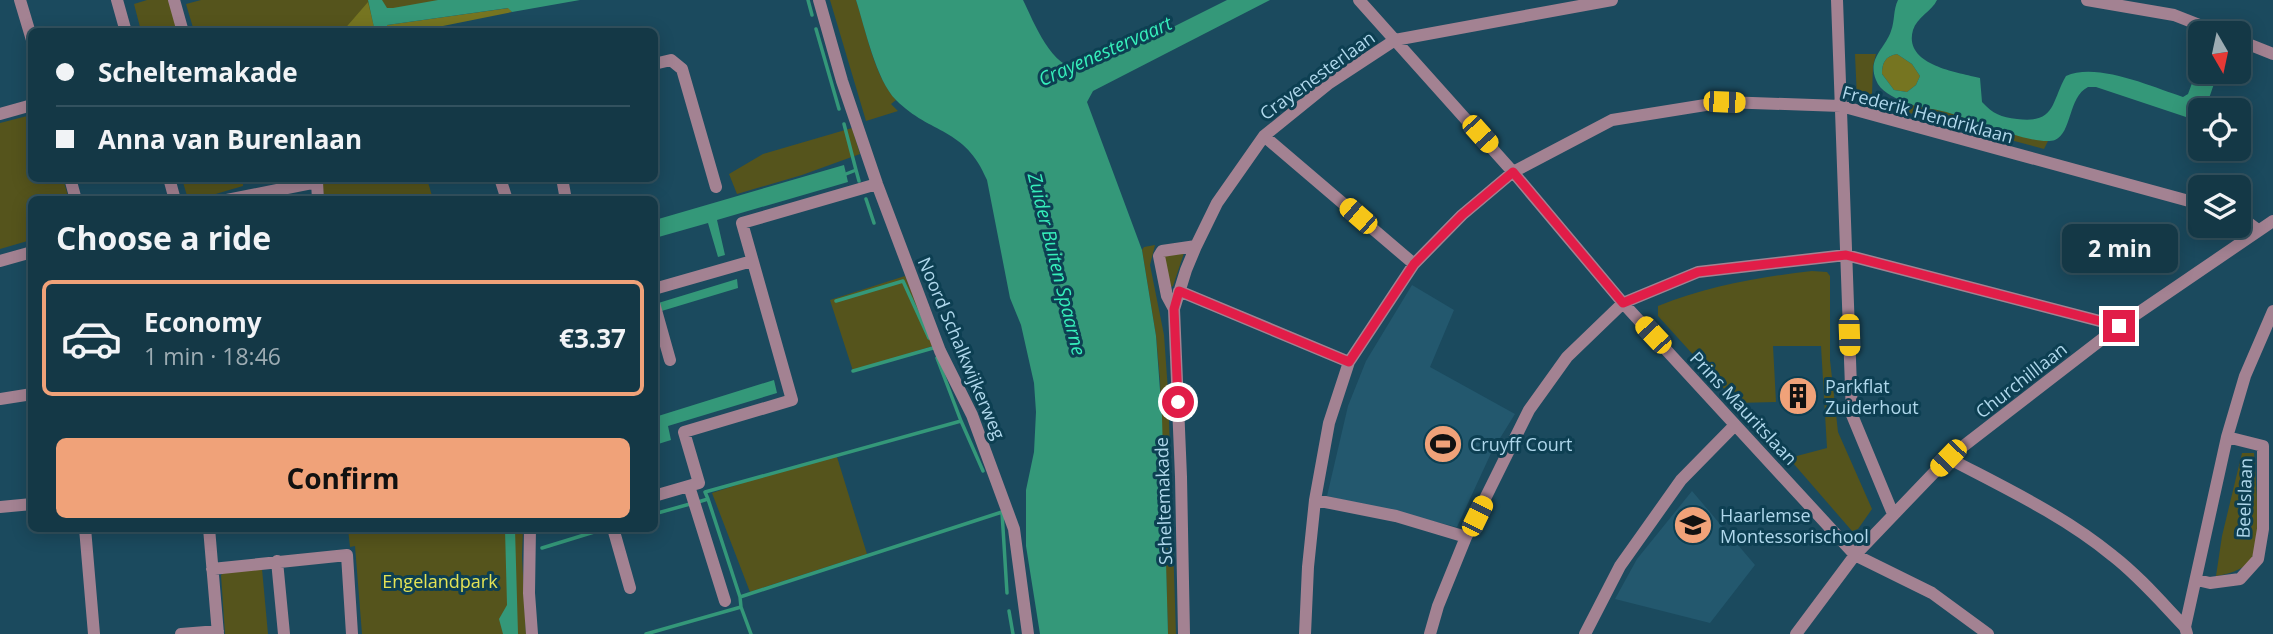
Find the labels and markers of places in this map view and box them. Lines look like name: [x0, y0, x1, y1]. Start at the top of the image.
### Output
place label: Parkflat Zuiderhout: [1825, 374, 1919, 419]
building icon: Parkflat Zuiderhout: [1777, 375, 1819, 417]
sports icon: Cruyff Court: [1422, 423, 1464, 465]
place label: Cruyff Court: [1470, 432, 1573, 456]
place label: Haarlemse Montessorischool: [1720, 503, 1869, 548]
school or university icon: Haarlemse Montessorischool: [1672, 504, 1714, 546]

